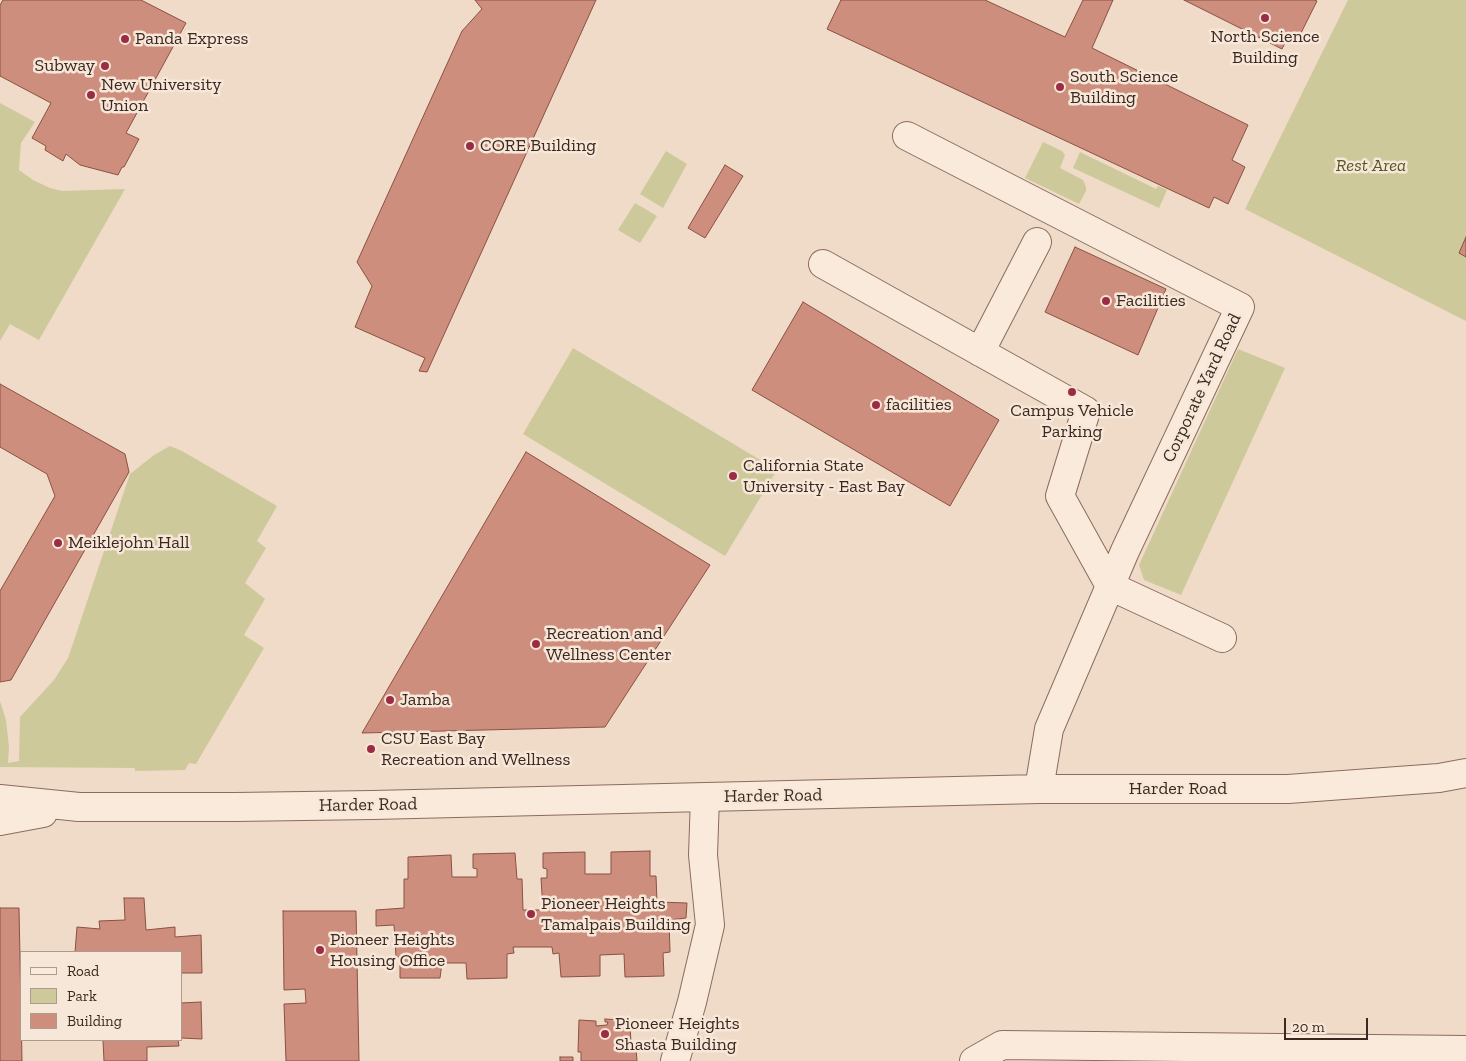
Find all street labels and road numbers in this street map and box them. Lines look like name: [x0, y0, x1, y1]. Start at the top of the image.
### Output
street label: Corporate Yard Road: [1158, 310, 1246, 466]
street label: Harder Road: [1129, 778, 1227, 800]
street label: Harder Road: [724, 784, 822, 808]
street label: Harder Road: [319, 793, 417, 817]

